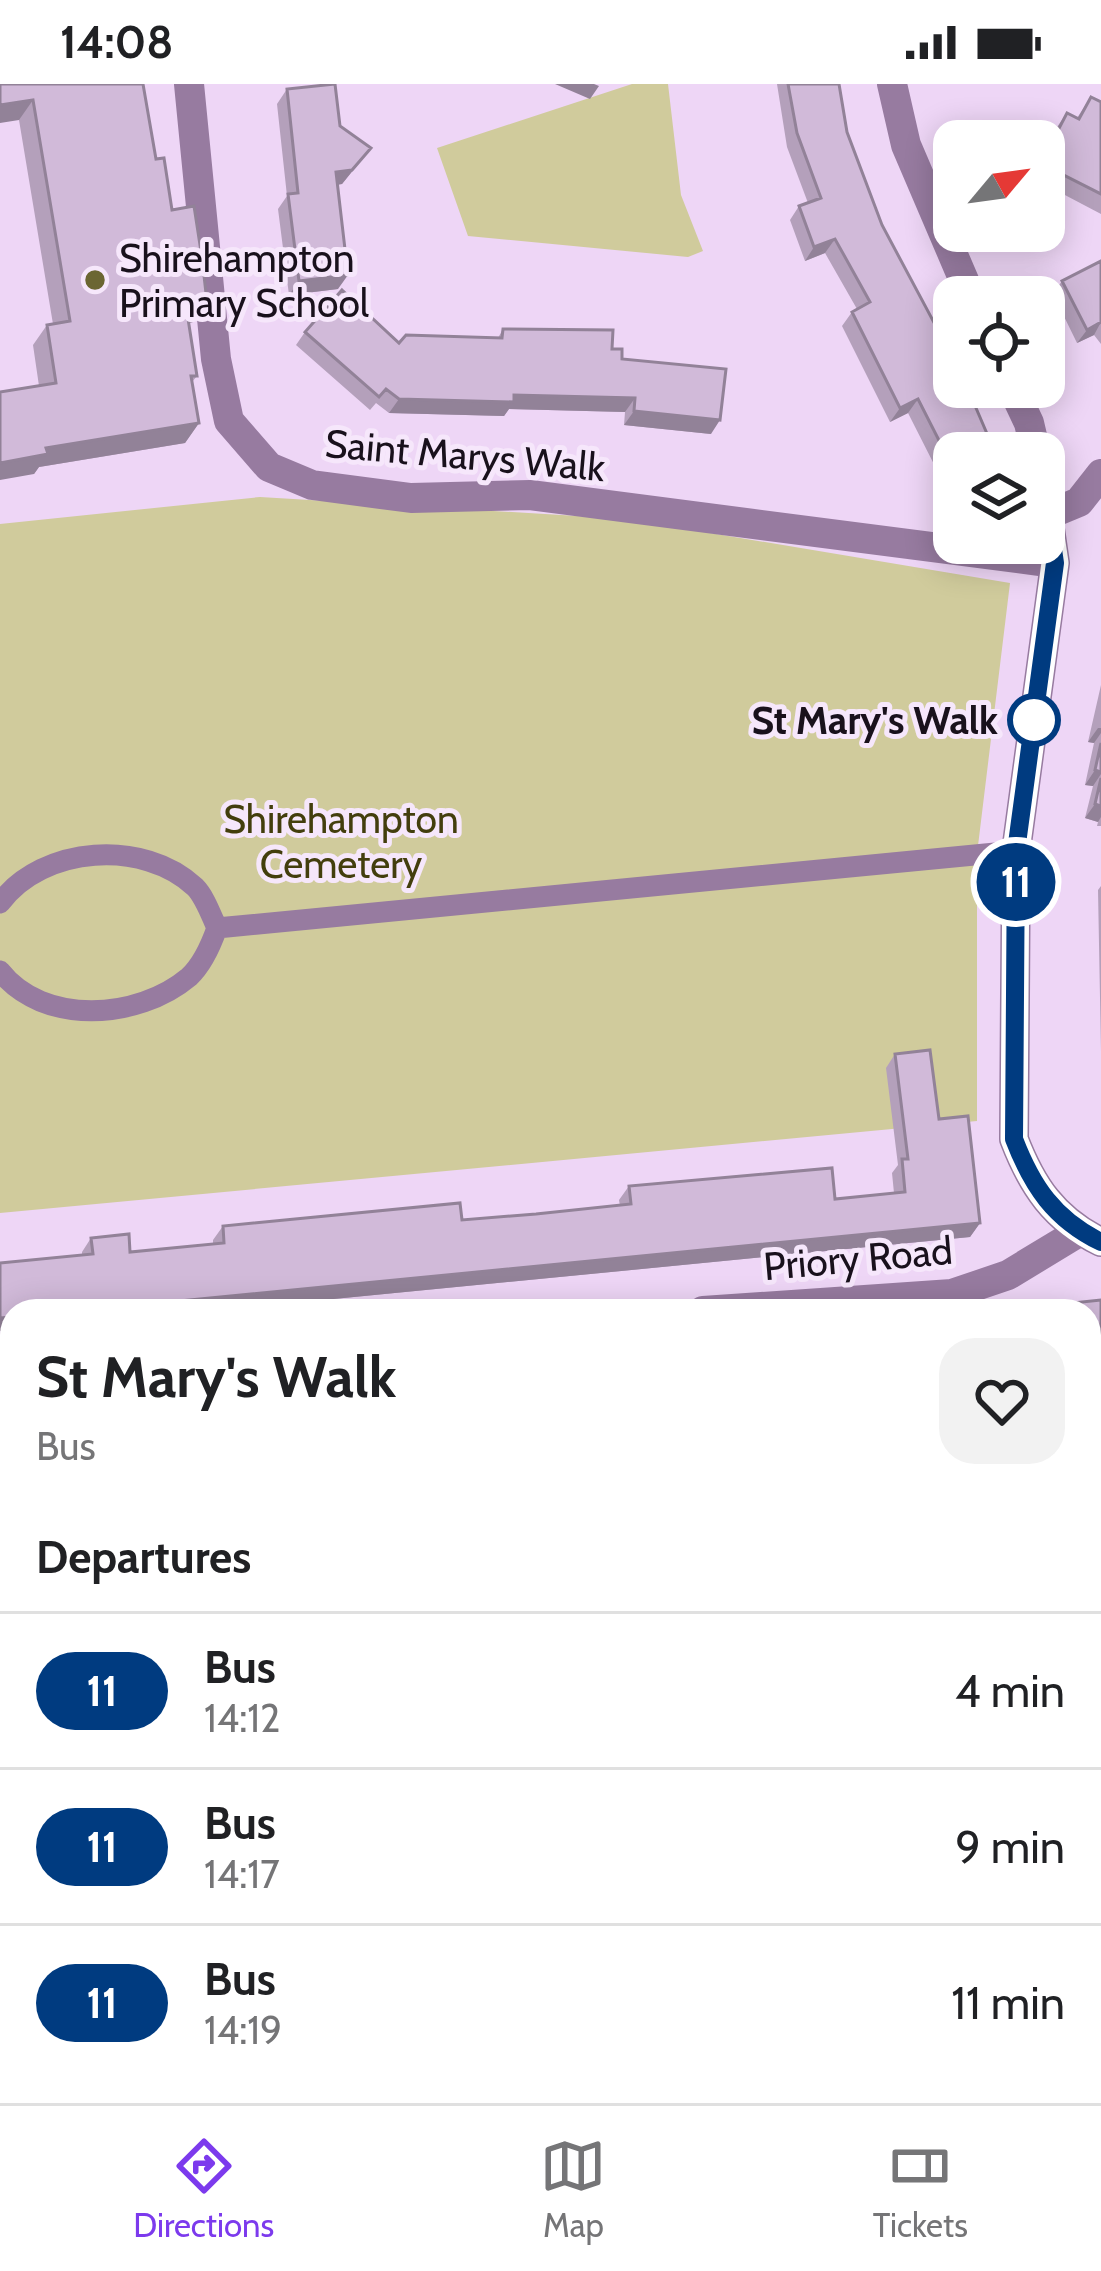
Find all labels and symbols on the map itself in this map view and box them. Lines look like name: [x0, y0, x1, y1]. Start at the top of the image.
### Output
north arrow: [933, 120, 1065, 252]
place label: Shirehampton Primary School: [119, 234, 369, 327]
marker: Shirehampton Primary School: [82, 267, 108, 293]
street label: Saint Marys Walk: [323, 419, 608, 491]
marker: St Mary's Walk: [1009, 695, 1059, 745]
place label: St Mary's Walk: [751, 696, 998, 744]
park label: Shirehampton Cemetery: [223, 795, 459, 888]
line badge: 11: [962, 843, 1070, 921]
street label: Priory Road: [762, 1226, 954, 1290]

